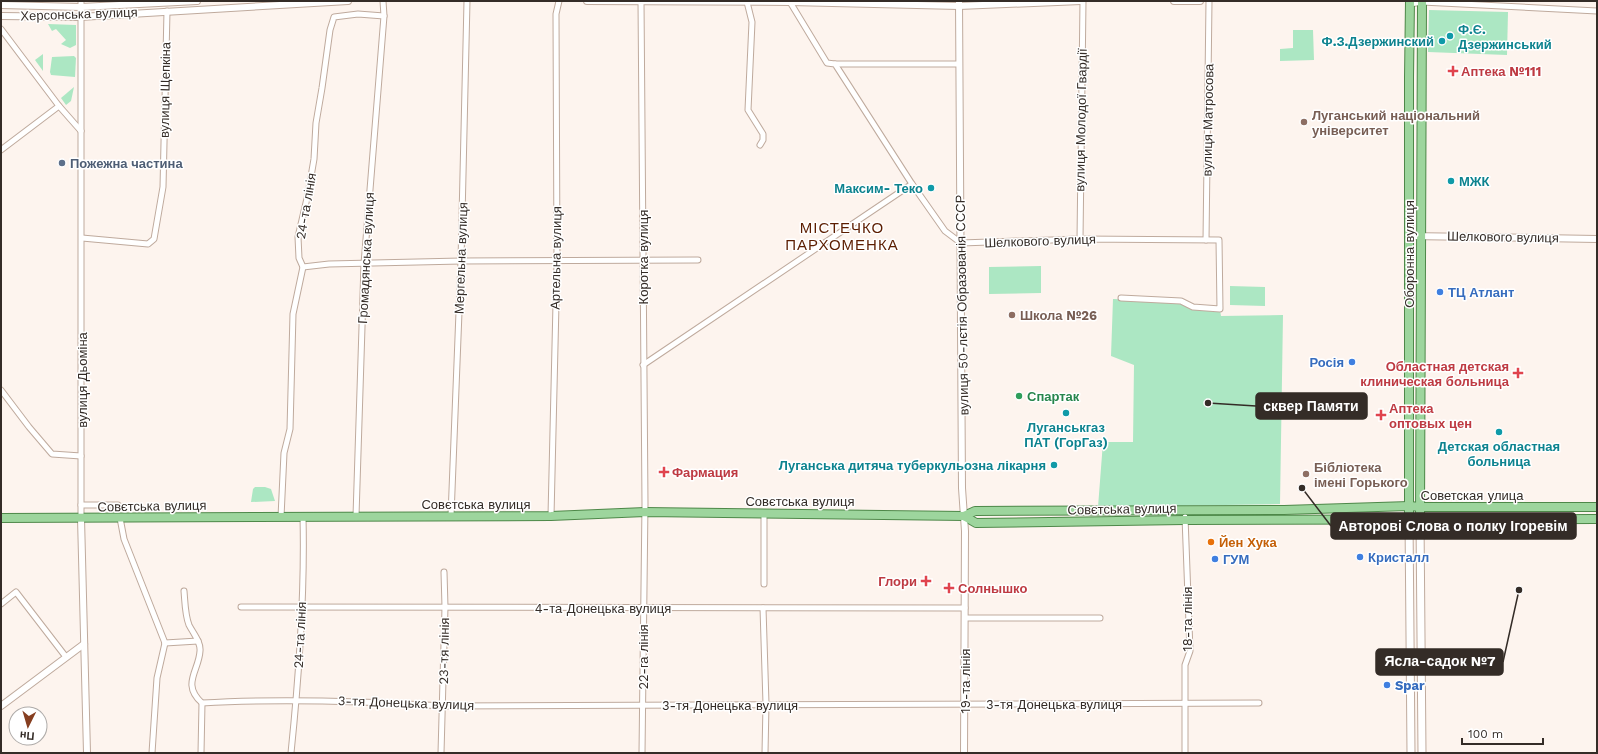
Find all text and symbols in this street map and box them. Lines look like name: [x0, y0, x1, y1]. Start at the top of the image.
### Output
street label: Херсонська вулиця: [20, 4, 138, 24]
place label: Ф.Є. Дзержинський: [1458, 22, 1552, 52]
marker: Ф.Є. Дзержинський: [1445, 31, 1455, 41]
place label: Ф.З.Дзержинский: [1322, 34, 1434, 49]
marker: Ф.З.Дзержинский: [1437, 36, 1447, 46]
street label: вулиця Щепкіна: [157, 41, 173, 138]
street label: вулиця Молодої Гвардії: [1072, 48, 1090, 192]
street label: вулиця Матросова: [1200, 63, 1216, 177]
place label: Аптека №111: [1461, 64, 1541, 79]
marker: Аптека №111: [1448, 66, 1458, 76]
place label: Луганський національний університет: [1312, 108, 1480, 138]
marker: Луганський національний університет: [1299, 117, 1309, 127]
place label: Пожежна частина: [70, 156, 183, 171]
marker: Пожежна частина: [57, 158, 67, 168]
street label: 24-та лінія: [293, 172, 319, 240]
place label: МЖК: [1459, 174, 1490, 189]
marker: МЖК: [1446, 176, 1456, 186]
place label: Максим- Теко: [834, 181, 923, 196]
marker: Максим- Теко: [926, 183, 936, 193]
street label: Громадянська вулиця: [355, 192, 377, 324]
street label: вулиця 50-лєтія Образованія СССР: [953, 195, 971, 415]
street label: Оборонна вулиця: [1402, 200, 1417, 308]
street label: Мергельна вулиця: [452, 202, 470, 314]
street label: Артельна вулиця: [548, 206, 564, 310]
street label: Коротка вулиця: [636, 210, 651, 304]
district label: МІСТЕЧКО ПАРХОМЕНКА: [785, 219, 899, 254]
street label: Шелкового вулиця: [1447, 229, 1559, 245]
street label: Шелкового вулиця: [984, 232, 1096, 250]
place label: ТЦ Атлант: [1448, 285, 1514, 300]
marker: ТЦ Атлант: [1435, 287, 1445, 297]
place label: Школа №26: [1020, 308, 1097, 323]
marker: Школа №26: [1007, 310, 1017, 320]
street label: вулиця Дьоміна: [75, 331, 90, 428]
place label: Росія: [1309, 355, 1344, 370]
marker: Росія: [1347, 357, 1357, 367]
place label: Областная детская клиническая больница: [1360, 359, 1510, 389]
marker: Областная детская клиническая больница: [1512, 367, 1524, 379]
place label: Спартак: [1027, 389, 1080, 404]
marker: Спартак: [1014, 391, 1024, 401]
callout: сквер Памяти: [1256, 393, 1367, 419]
text: сквер Памяти: [1263, 398, 1359, 414]
place label: Аптека оптовых цен: [1389, 401, 1472, 431]
marker: Луганськгаз ПАТ (ГорГаз): [1061, 408, 1071, 418]
marker: Аптека оптовых цен: [1376, 410, 1386, 420]
place label: Луганськгаз ПАТ (ГорГаз): [1024, 420, 1108, 450]
marker: Детская областная больница: [1494, 427, 1504, 437]
place label: Детская областная больница: [1438, 439, 1560, 469]
place label: Луганська дитяча туберкульозна лікарня: [779, 458, 1046, 473]
marker: Луганська дитяча туберкульозна лікарня: [1049, 460, 1059, 470]
place label: Бібліотека імені Горького: [1314, 460, 1408, 490]
place label: Фармация: [672, 465, 738, 480]
marker: Фармация: [659, 467, 669, 477]
marker: Бібліотека імені Горького: [1301, 469, 1311, 479]
street label: Советская улица: [1421, 488, 1524, 503]
street label: Совєтська вулиця: [745, 494, 855, 509]
street label: Совєтська вулиця: [421, 497, 531, 512]
street label: Совєтська вулиця: [97, 498, 207, 514]
street label: Совєтська вулиця: [1067, 501, 1177, 517]
callout: Авторові Слова о полку Ігоревім: [1331, 513, 1576, 539]
text: Авторові Слова о полку Ігоревім: [1338, 518, 1568, 534]
place label: Йен Хука: [1219, 535, 1277, 550]
marker: Йен Хука: [1206, 537, 1216, 547]
place label: Кристалл: [1368, 550, 1429, 565]
place label: ГУМ: [1223, 552, 1249, 567]
marker: Кристалл: [1355, 552, 1365, 562]
marker: ГУМ: [1210, 554, 1220, 564]
place label: Глори: [878, 574, 917, 589]
marker: Глори: [920, 575, 932, 587]
place label: Солнышко: [958, 581, 1027, 596]
marker: Солнышко: [943, 582, 955, 594]
street label: 18-та лінія: [1180, 587, 1195, 651]
street label: 24-та лінія: [291, 601, 309, 669]
street label: 4-та Донецька вулиця: [535, 601, 671, 616]
street label: 23-тя лінія: [436, 617, 452, 685]
street label: 22-га лінія: [636, 624, 651, 690]
street label: 19-та лінія: [958, 649, 973, 713]
callout: Ясла-садок №7: [1376, 649, 1503, 675]
text: Ясла-садок №7: [1385, 653, 1496, 669]
place label: Spar: [1395, 678, 1425, 693]
marker: Spar: [1382, 680, 1392, 690]
street label: 3-тя Донецька вулиця: [338, 693, 474, 713]
street label: 3-тя Донецька вулиця: [986, 697, 1122, 712]
street label: 3-тя Донецька вулиця: [662, 698, 798, 713]
north arrow: [8, 706, 48, 746]
scale bar: [1462, 720, 1543, 746]
text: 100 m: [1468, 727, 1503, 741]
text: Пн: [19, 728, 35, 743]

